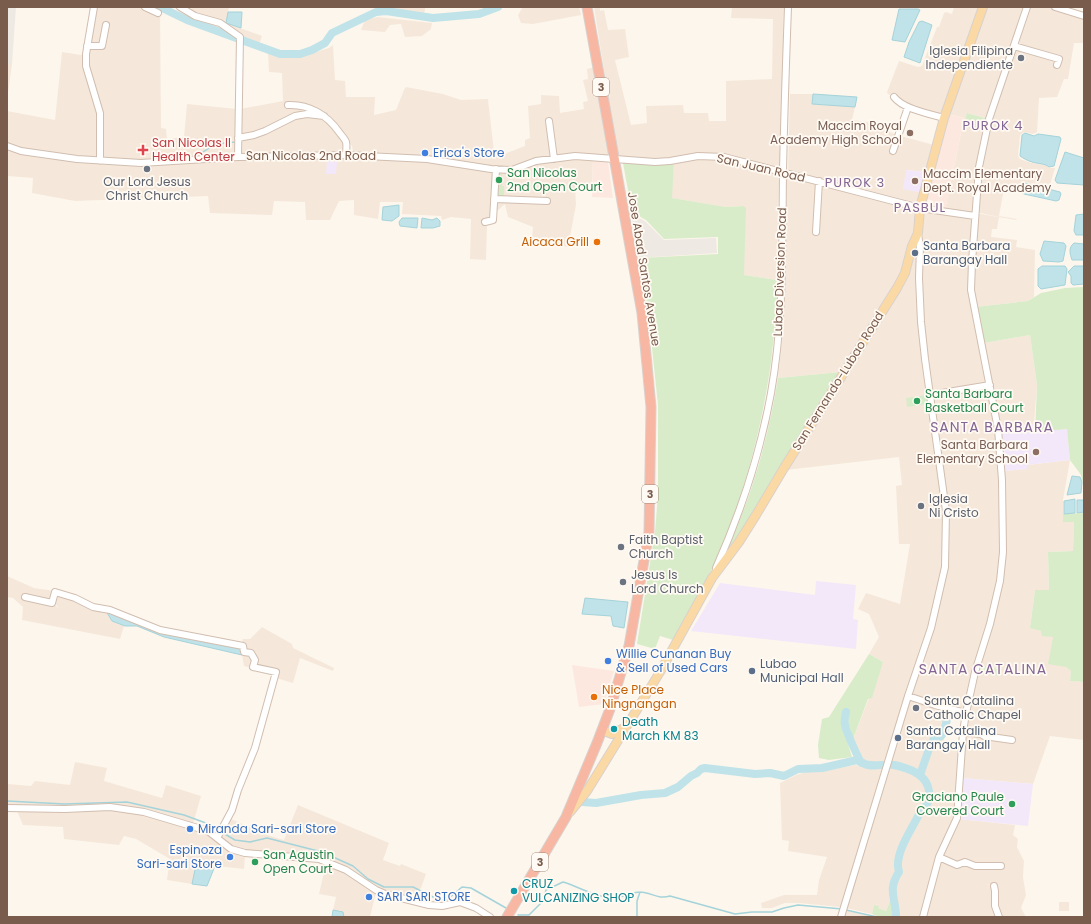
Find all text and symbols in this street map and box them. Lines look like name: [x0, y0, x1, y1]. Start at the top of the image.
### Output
place label: Iglesia Filipina Independiente: [926, 42, 1013, 73]
marker: Iglesia Filipina Independiente: [1016, 53, 1026, 63]
road number: 3: [593, 78, 609, 96]
district label: PUROK 4: [963, 116, 1023, 135]
place label: Maccim Royal Academy High School: [770, 117, 902, 148]
marker: Maccim Royal Academy High School: [905, 128, 915, 138]
place label: San Nicolas II Health Center: [152, 134, 235, 165]
marker: San Nicolas II Health Center: [137, 144, 149, 156]
place label: Erica's Store: [433, 144, 504, 161]
street label: San Nicolas 2nd Road: [246, 147, 376, 164]
marker: Erica's Store: [420, 148, 430, 158]
street label: San Juan Road: [715, 149, 807, 186]
marker: Our Lord Jesus Christ Church: [142, 164, 152, 174]
place label: San Nicolas 2nd Open Court: [507, 164, 602, 195]
place label: Maccim Elementary Dept. Royal Academy: [923, 165, 1052, 196]
place label: Our Lord Jesus Christ Church: [103, 173, 191, 204]
district label: PUROK 3: [825, 173, 885, 192]
marker: San Nicolas 2nd Open Court: [494, 175, 504, 185]
marker: Maccim Elementary Dept. Royal Academy: [910, 176, 920, 186]
street label: Jose Abad Santos Avenue: [624, 191, 665, 347]
district label: PASBUL: [894, 198, 946, 217]
street label: Lubao Diversion Road: [769, 207, 790, 337]
place label: Aicaca Grill: [521, 233, 589, 250]
marker: Aicaca Grill: [592, 237, 602, 247]
place label: Santa Barbara Barangay Hall: [923, 237, 1010, 268]
marker: Santa Barbara Barangay Hall: [910, 248, 920, 258]
street label: San Fernando-Lubao Road: [788, 308, 887, 454]
place label: Santa Barbara Basketball Court: [925, 385, 1024, 416]
marker: Santa Barbara Basketball Court: [912, 396, 922, 406]
district label: SANTA BARBARA: [930, 417, 1054, 437]
place label: Santa Barbara Elementary School: [917, 436, 1028, 467]
marker: Santa Barbara Elementary School: [1031, 447, 1041, 457]
road number: 3: [642, 485, 658, 503]
place label: Iglesia Ni Cristo: [929, 490, 979, 521]
marker: Iglesia Ni Cristo: [916, 501, 926, 511]
place label: Faith Baptist Church: [629, 531, 703, 562]
marker: Faith Baptist Church: [616, 542, 626, 552]
place label: Jesus Is Lord Church: [631, 566, 704, 597]
marker: Jesus Is Lord Church: [618, 577, 628, 587]
place label: Willie Cunanan Buy & Sell of Used Cars: [616, 645, 732, 676]
place label: Lubao Municipal Hall: [760, 655, 844, 686]
marker: Willie Cunanan Buy & Sell of Used Cars: [603, 656, 613, 666]
district label: SANTA CATALINA: [919, 659, 1047, 679]
marker: Lubao Municipal Hall: [747, 666, 757, 676]
place label: Nice Place Ningnangan: [602, 681, 677, 712]
marker: Nice Place Ningnangan: [589, 692, 599, 702]
place label: Santa Catalina Catholic Chapel: [924, 692, 1021, 723]
marker: Santa Catalina Catholic Chapel: [911, 703, 921, 713]
place label: Death March KM 83: [622, 713, 698, 744]
place label: Santa Catalina Barangay Hall: [906, 722, 996, 753]
marker: Death March KM 83: [609, 724, 619, 734]
marker: Santa Catalina Barangay Hall: [893, 733, 903, 743]
place label: Graciano Paule Covered Court: [912, 788, 1004, 819]
marker: Graciano Paule Covered Court: [1007, 799, 1017, 809]
place label: Miranda Sari-sari Store: [198, 820, 336, 837]
marker: Miranda Sari-sari Store: [185, 824, 195, 834]
place label: Espinoza Sari-sari Store: [137, 841, 222, 872]
place label: San Agustin Open Court: [263, 846, 334, 877]
marker: Espinoza Sari-sari Store: [225, 852, 235, 862]
road number: 3: [532, 853, 548, 871]
marker: San Agustin Open Court: [250, 857, 260, 867]
place label: CRUZ VULCANIZING SHOP: [522, 875, 634, 906]
marker: CRUZ VULCANIZING SHOP: [509, 886, 519, 896]
place label: SARI SARI STORE: [377, 888, 471, 905]
marker: SARI SARI STORE: [364, 892, 374, 902]

